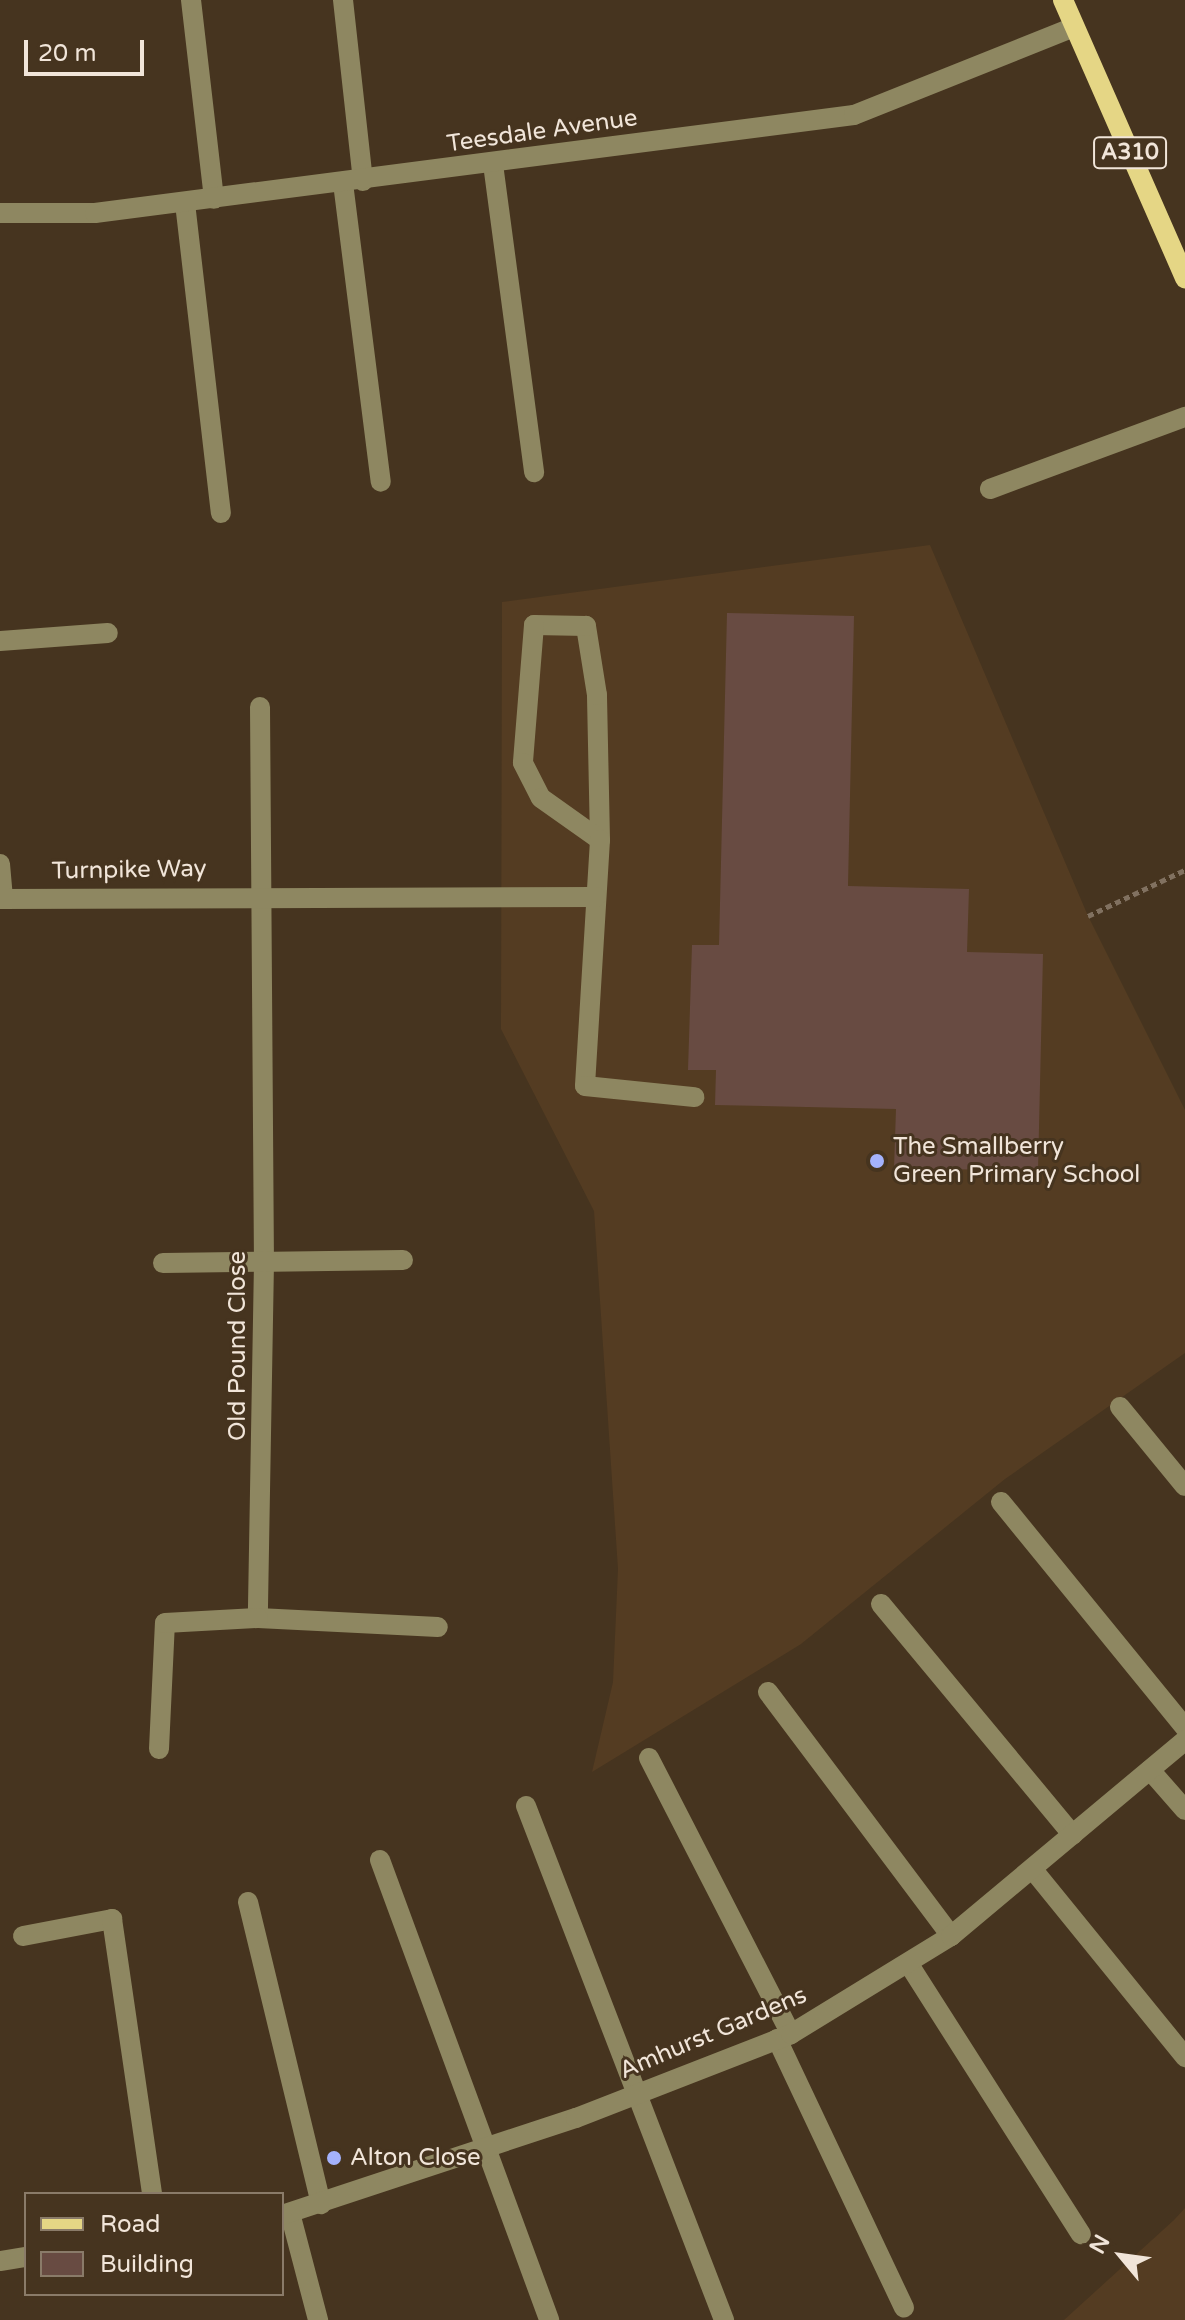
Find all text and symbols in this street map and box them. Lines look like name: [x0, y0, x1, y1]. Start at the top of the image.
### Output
scale bar: [28, 24, 148, 74]
text: 20 m: [38, 39, 96, 68]
street label: Teesdale Avenue: [445, 103, 639, 159]
road number: A310: [1092, 135, 1168, 171]
street label: Turnpike Way: [51, 854, 207, 886]
place label: The Smallberry Green Primary School: [893, 1133, 1140, 1189]
marker: The Smallberry Green Primary School: [868, 1152, 886, 1170]
street label: Old Pound Close: [224, 1251, 252, 1441]
street label: Amhurst Gardens: [615, 1981, 811, 2085]
place label: Alton Close: [350, 2144, 481, 2172]
marker: Alton Close: [325, 2149, 343, 2167]
legend: [24, 2192, 284, 2296]
text: Road: [100, 2210, 160, 2239]
north arrow: [1081, 2216, 1161, 2296]
text: N: [1084, 2230, 1116, 2258]
text: Building: [100, 2250, 194, 2279]

